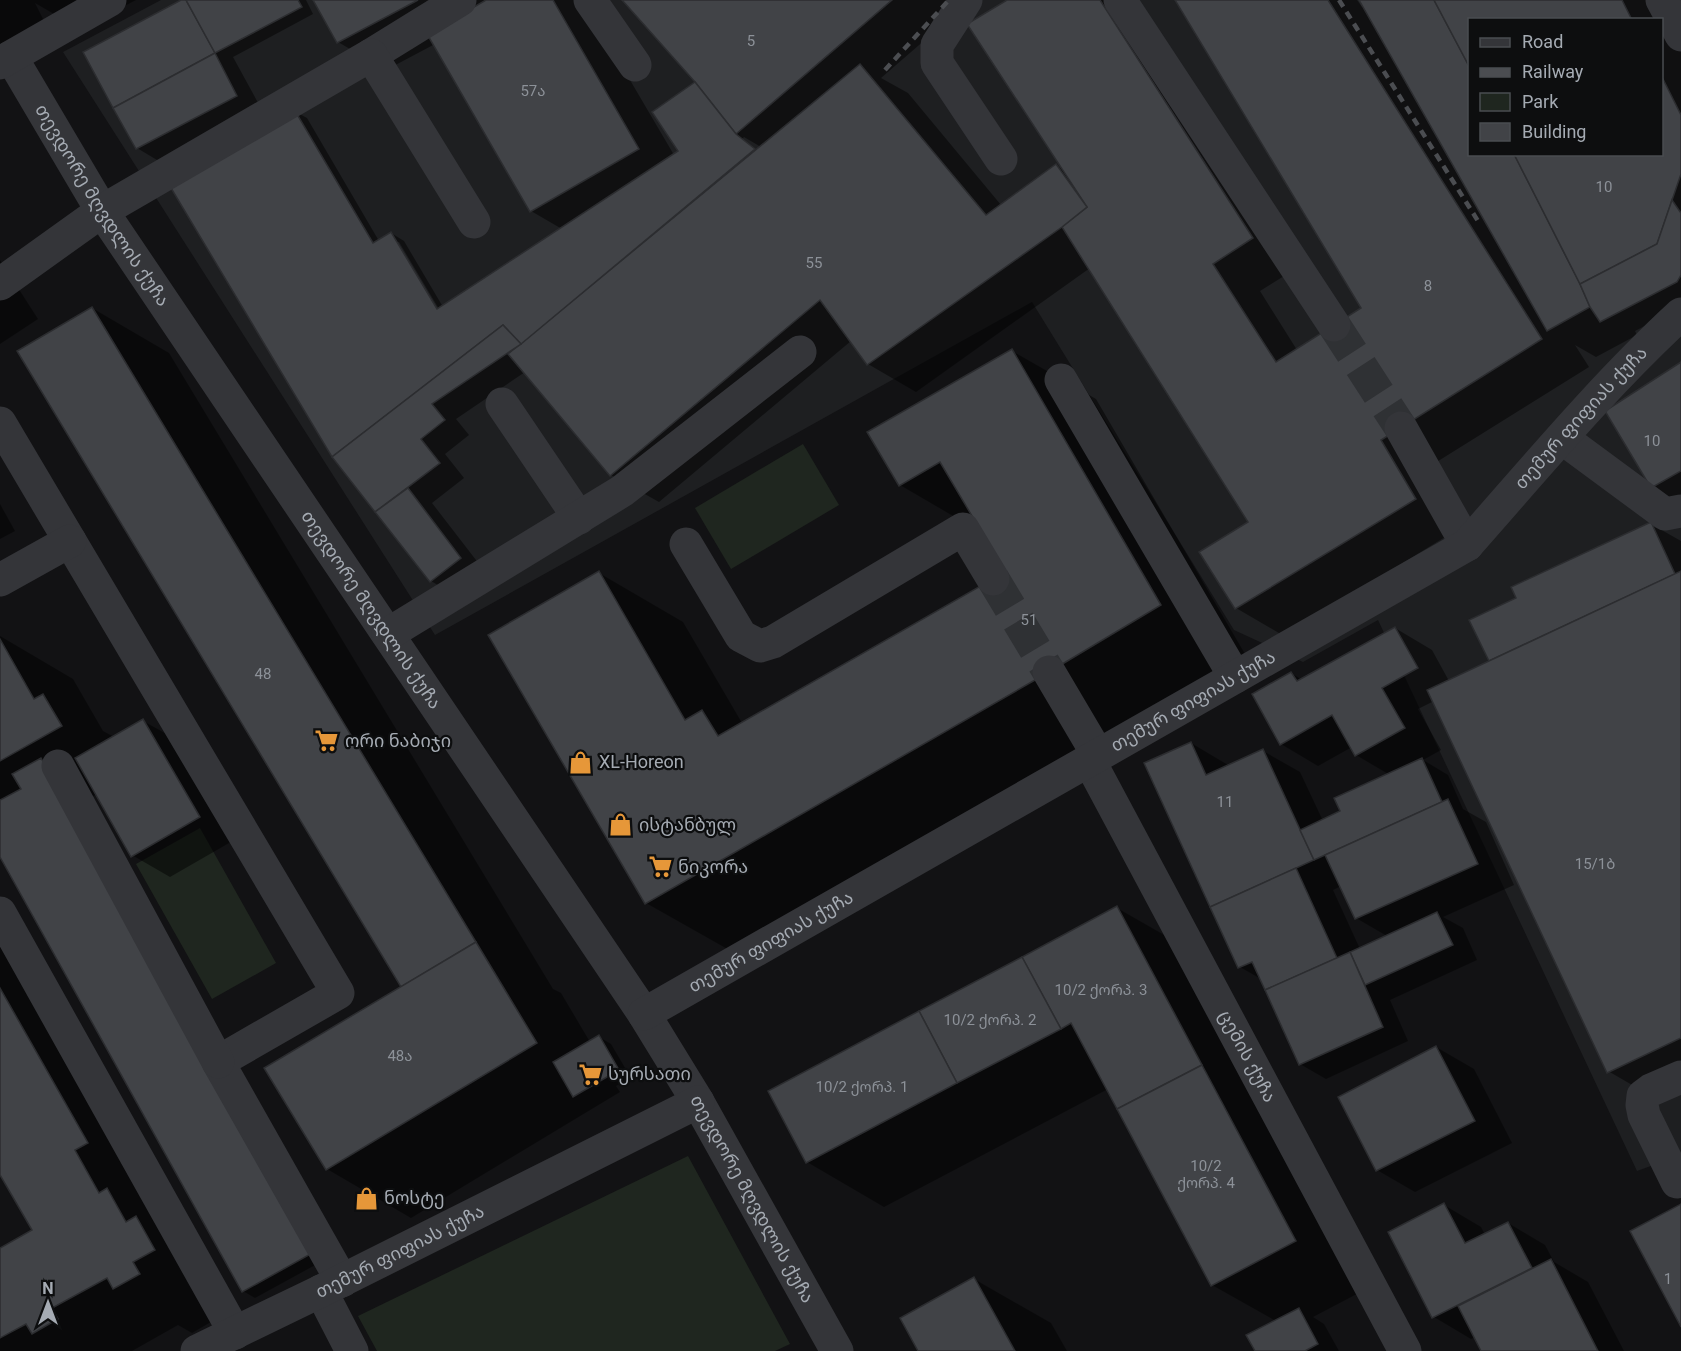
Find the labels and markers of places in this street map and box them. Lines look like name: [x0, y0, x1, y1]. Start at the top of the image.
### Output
supermarket icon: ორი ნაბიჯი: [314, 728, 340, 754]
place label: ორი ნაბიჯი: [345, 730, 451, 752]
shop icon: XL-Horeon: [568, 749, 594, 775]
place label: XL-Horeon: [599, 751, 684, 772]
shop icon: ისტანბულ: [608, 812, 634, 838]
place label: ისტანბულ: [639, 814, 736, 836]
supermarket icon: ნიკორა: [647, 854, 673, 880]
place label: ნიკორა: [678, 856, 748, 878]
supermarket icon: სურსათი: [577, 1061, 603, 1087]
place label: სურსათი: [608, 1063, 691, 1085]
shop icon: ნოსტე: [353, 1185, 379, 1211]
place label: ნოსტე: [384, 1187, 445, 1209]

